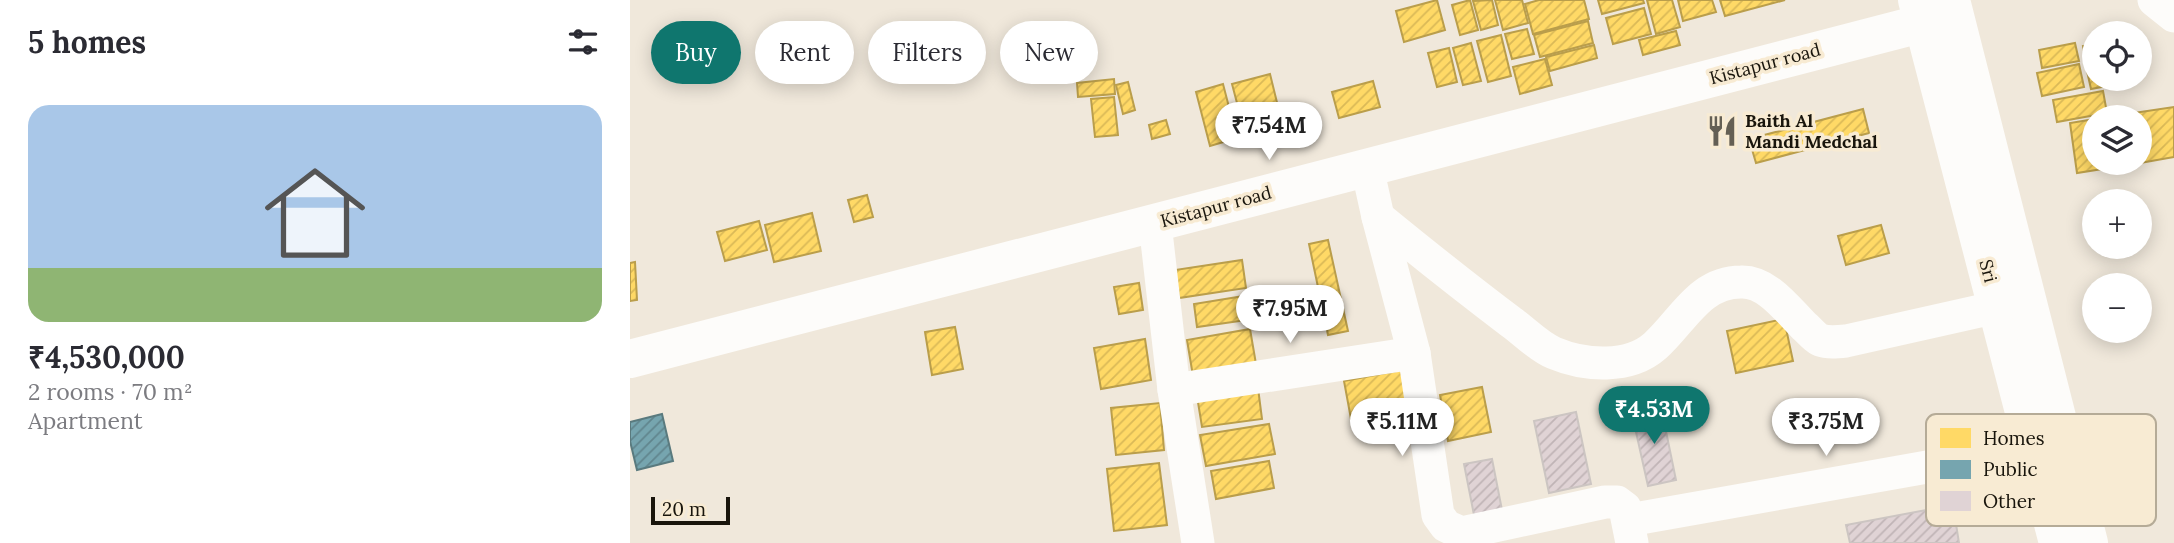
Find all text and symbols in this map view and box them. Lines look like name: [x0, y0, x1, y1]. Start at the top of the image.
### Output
chip: Buy: [651, 21, 741, 84]
chip: Rent: [755, 21, 854, 84]
chip: Filters: [868, 21, 986, 84]
chip: New: [1000, 21, 1098, 84]
map controls: [2082, 21, 2152, 343]
button: locate: [2082, 21, 2152, 91]
text: 5 homes: [28, 23, 146, 61]
icon: filters: [564, 23, 602, 61]
street label: Kistapur road: [1707, 38, 1823, 89]
pin: ₹7.54M: [1212, 102, 1326, 162]
button: layers: [2082, 105, 2152, 175]
place label: Baith Al Mandi Medchal: [1745, 109, 1878, 153]
text: ₹7.54M: [1231, 110, 1307, 139]
restaurant icon: Baith Al Mandi Medchal: [1705, 114, 1739, 148]
icon: home: [252, 150, 378, 276]
street label: Kistapur road: [1158, 181, 1274, 232]
button: +: [2082, 189, 2152, 259]
street label: Sri: [1974, 257, 2003, 285]
button: −: [2082, 273, 2152, 343]
pin: ₹7.95M: [1233, 286, 1347, 345]
text: ₹7.95M: [1252, 293, 1328, 322]
text: ₹4,530,000: [28, 338, 185, 376]
text: 2 rooms · 70 m²: [28, 377, 193, 406]
pin: ₹4.53M: [1597, 386, 1711, 446]
text: ₹4.53M: [1615, 394, 1693, 423]
pin: ₹5.11M: [1345, 398, 1459, 458]
pin: ₹3.75M: [1769, 398, 1883, 458]
text: Apartment: [28, 406, 143, 435]
text: ₹5.11M: [1366, 406, 1438, 435]
text: ₹3.75M: [1788, 406, 1864, 435]
legend: [1926, 414, 2156, 526]
text: Homes: [1983, 426, 2045, 450]
text: Public: [1983, 457, 2038, 481]
text: Other: [1983, 489, 2036, 513]
scale bar: [651, 494, 730, 526]
text: 20 m: [662, 497, 706, 521]

